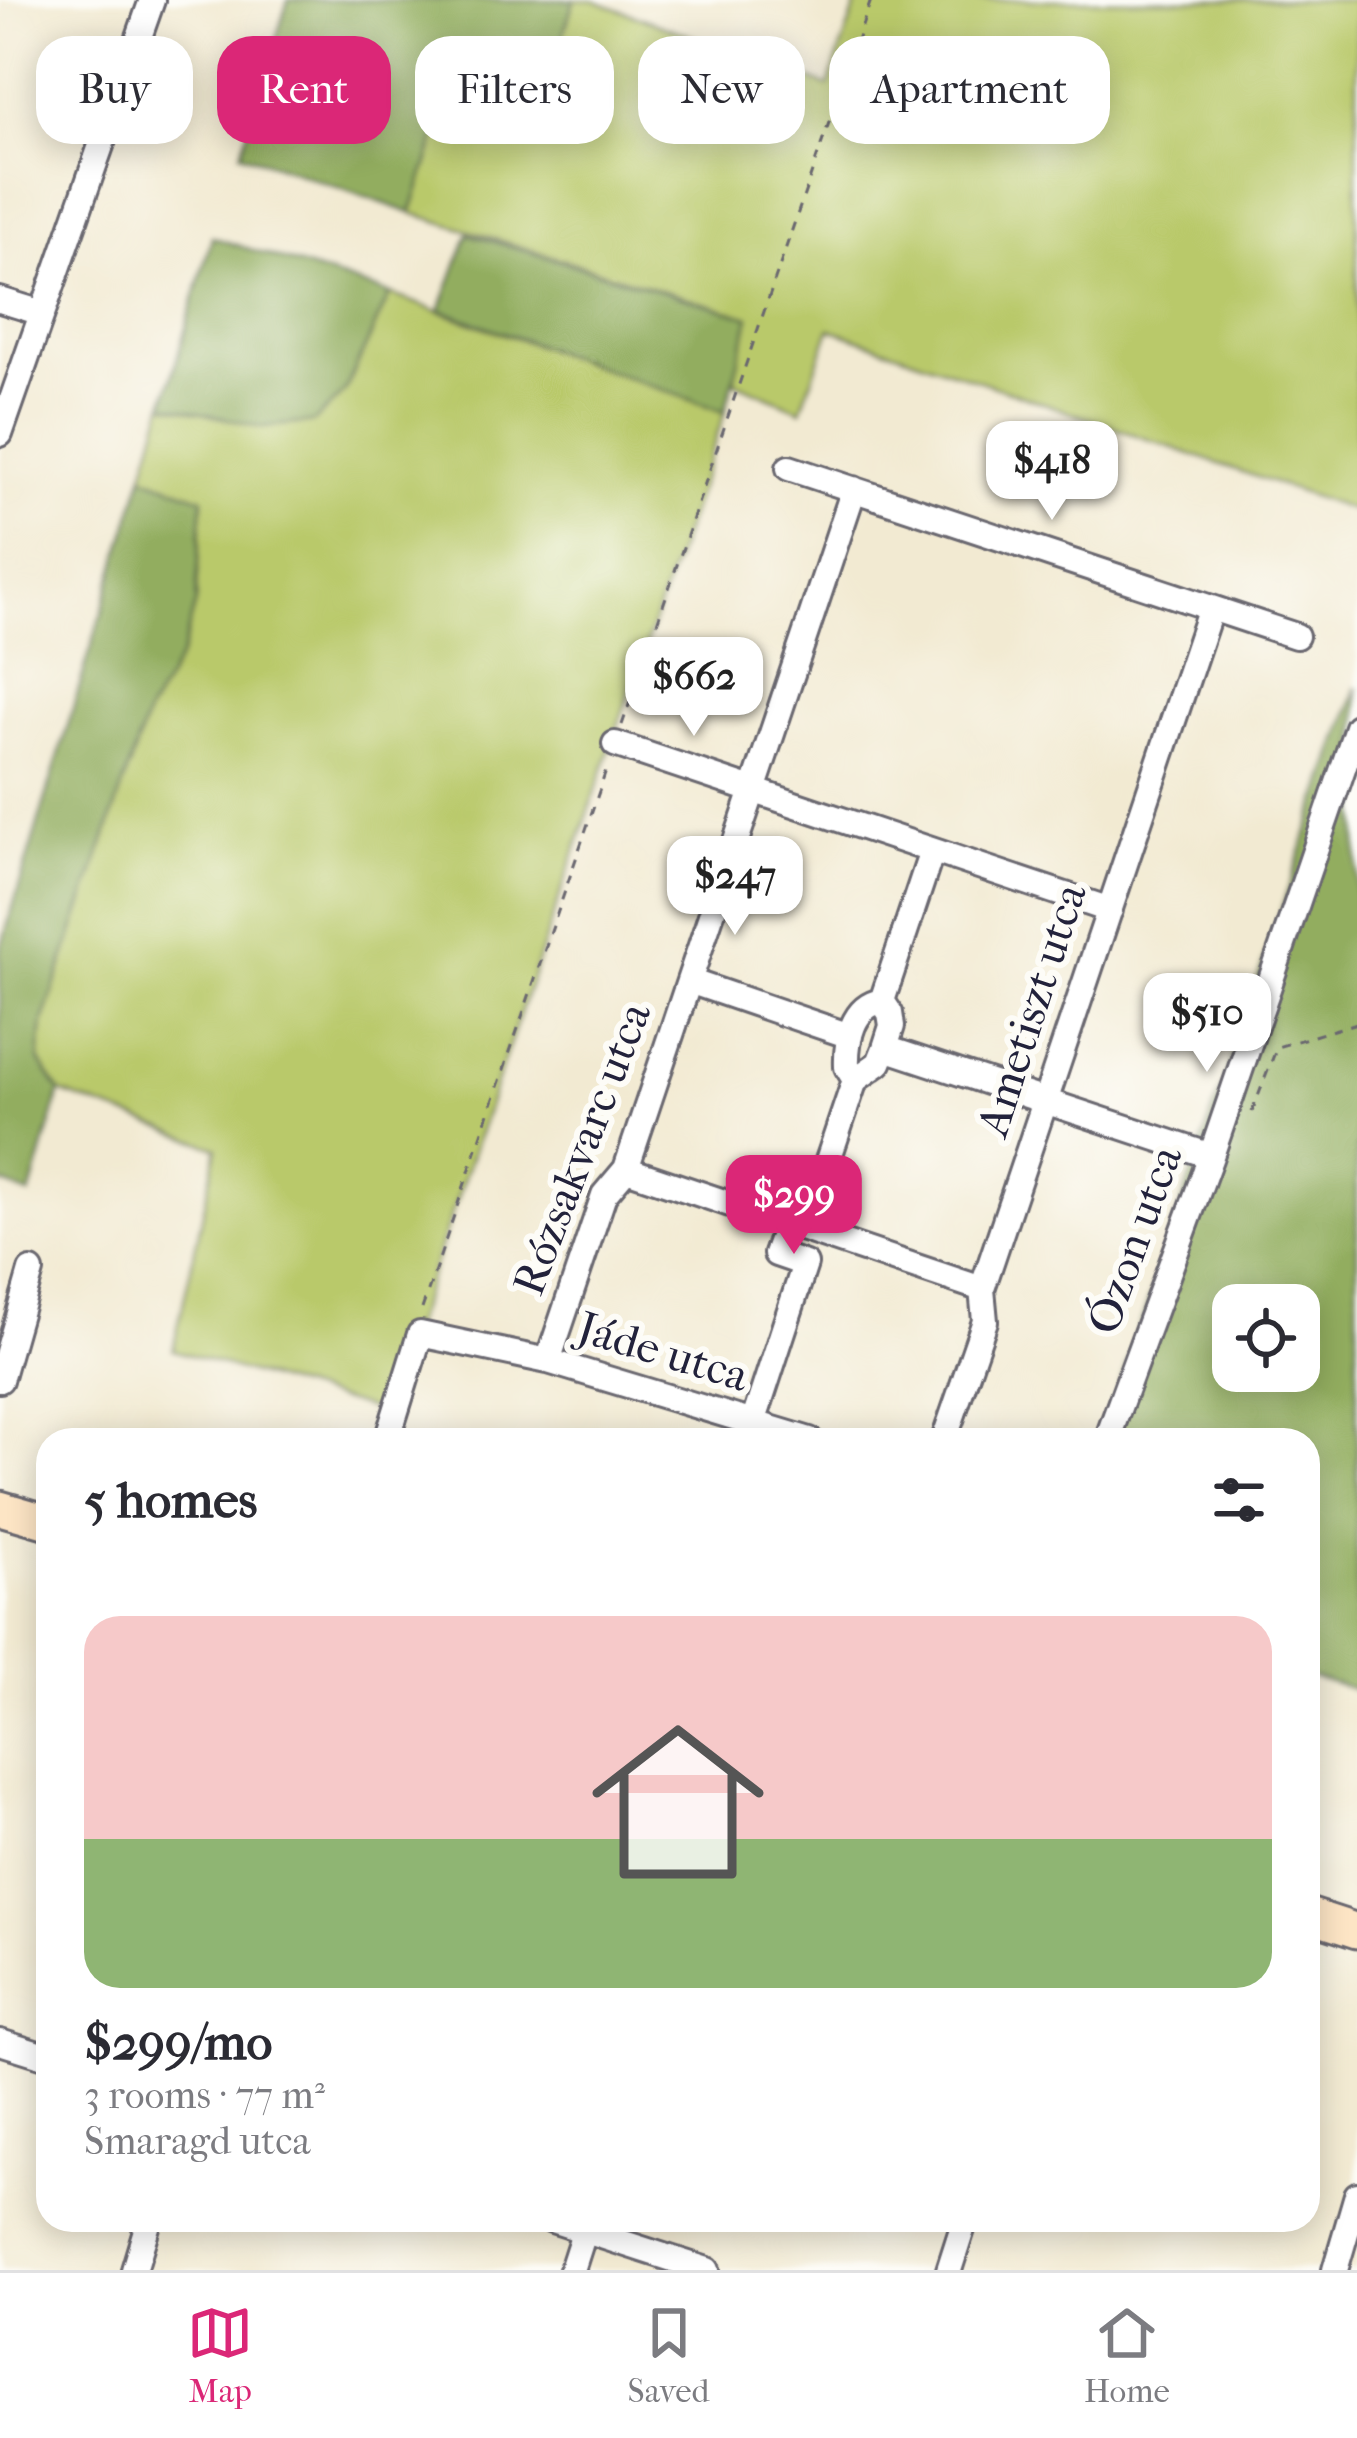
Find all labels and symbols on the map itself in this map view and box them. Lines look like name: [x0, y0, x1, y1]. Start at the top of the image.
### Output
pin: $418: [981, 421, 1123, 523]
pin: $662: [623, 637, 765, 739]
pin: $247: [664, 836, 806, 938]
street label: Ametiszt utca: [966, 876, 1098, 1145]
pin: $510: [1136, 973, 1278, 1075]
street label: Rózsakvarc utca: [502, 994, 662, 1303]
street label: Ózon utca: [1075, 1137, 1194, 1341]
pin: $299: [723, 1155, 865, 1257]
street label: Jáde utca: [569, 1300, 756, 1403]

